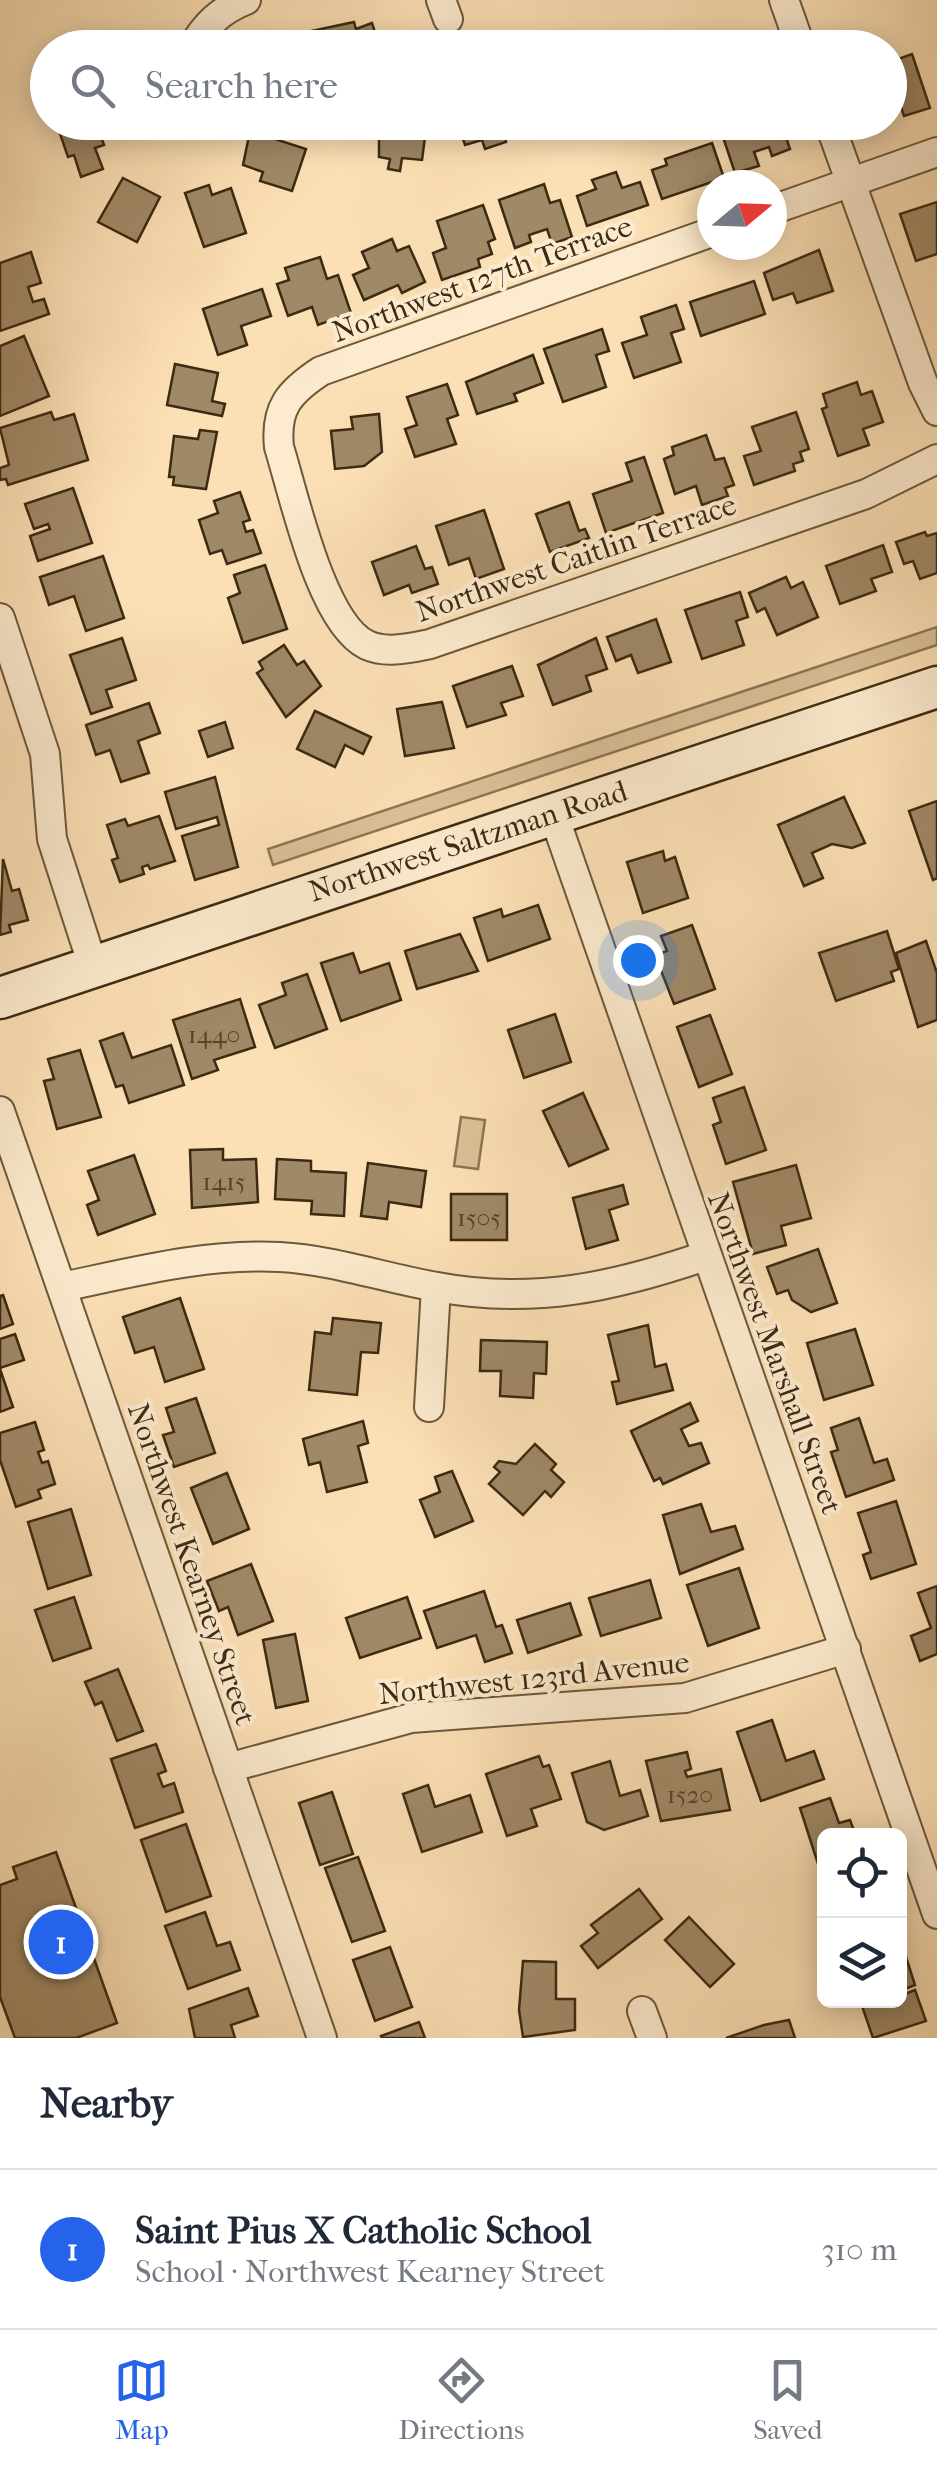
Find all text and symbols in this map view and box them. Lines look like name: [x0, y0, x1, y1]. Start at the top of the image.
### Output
search box: [30, 30, 907, 140]
icon: search: [65, 58, 120, 113]
text: Search here: [145, 63, 338, 108]
north arrow: [697, 170, 787, 260]
street label: Northwest 127th Terrace: [327, 209, 637, 350]
street label: Northwest Caitlin Terrace: [411, 487, 741, 630]
street label: Northwest Saltzman Road: [304, 773, 632, 910]
your location: [613, 935, 664, 986]
house number: 1440: [188, 1020, 240, 1049]
house number: 1415: [202, 1167, 246, 1196]
street label: Northwest Marshall Street: [700, 1188, 849, 1519]
house number: 1505: [457, 1203, 501, 1232]
street label: Northwest Kearney Street: [120, 1399, 263, 1730]
street label: Northwest 123rd Avenue: [377, 1645, 691, 1712]
house number: 1520: [667, 1780, 713, 1809]
map controls: [817, 1828, 907, 2008]
button: locate: [817, 1828, 907, 1918]
pin: 1: [28, 1904, 94, 1980]
button: layers: [817, 1918, 907, 2008]
text: Nearby: [40, 2079, 172, 2128]
text: Saint Pius X Catholic School: [135, 2208, 592, 2253]
text: 1: [67, 2231, 78, 2268]
text: 310 m: [822, 2231, 897, 2268]
text: School · Northwest Kearney Street: [135, 2253, 605, 2290]
tab: Map: [114, 2353, 169, 2446]
tab: Directions: [398, 2353, 524, 2446]
tab: Saved: [753, 2353, 823, 2446]

